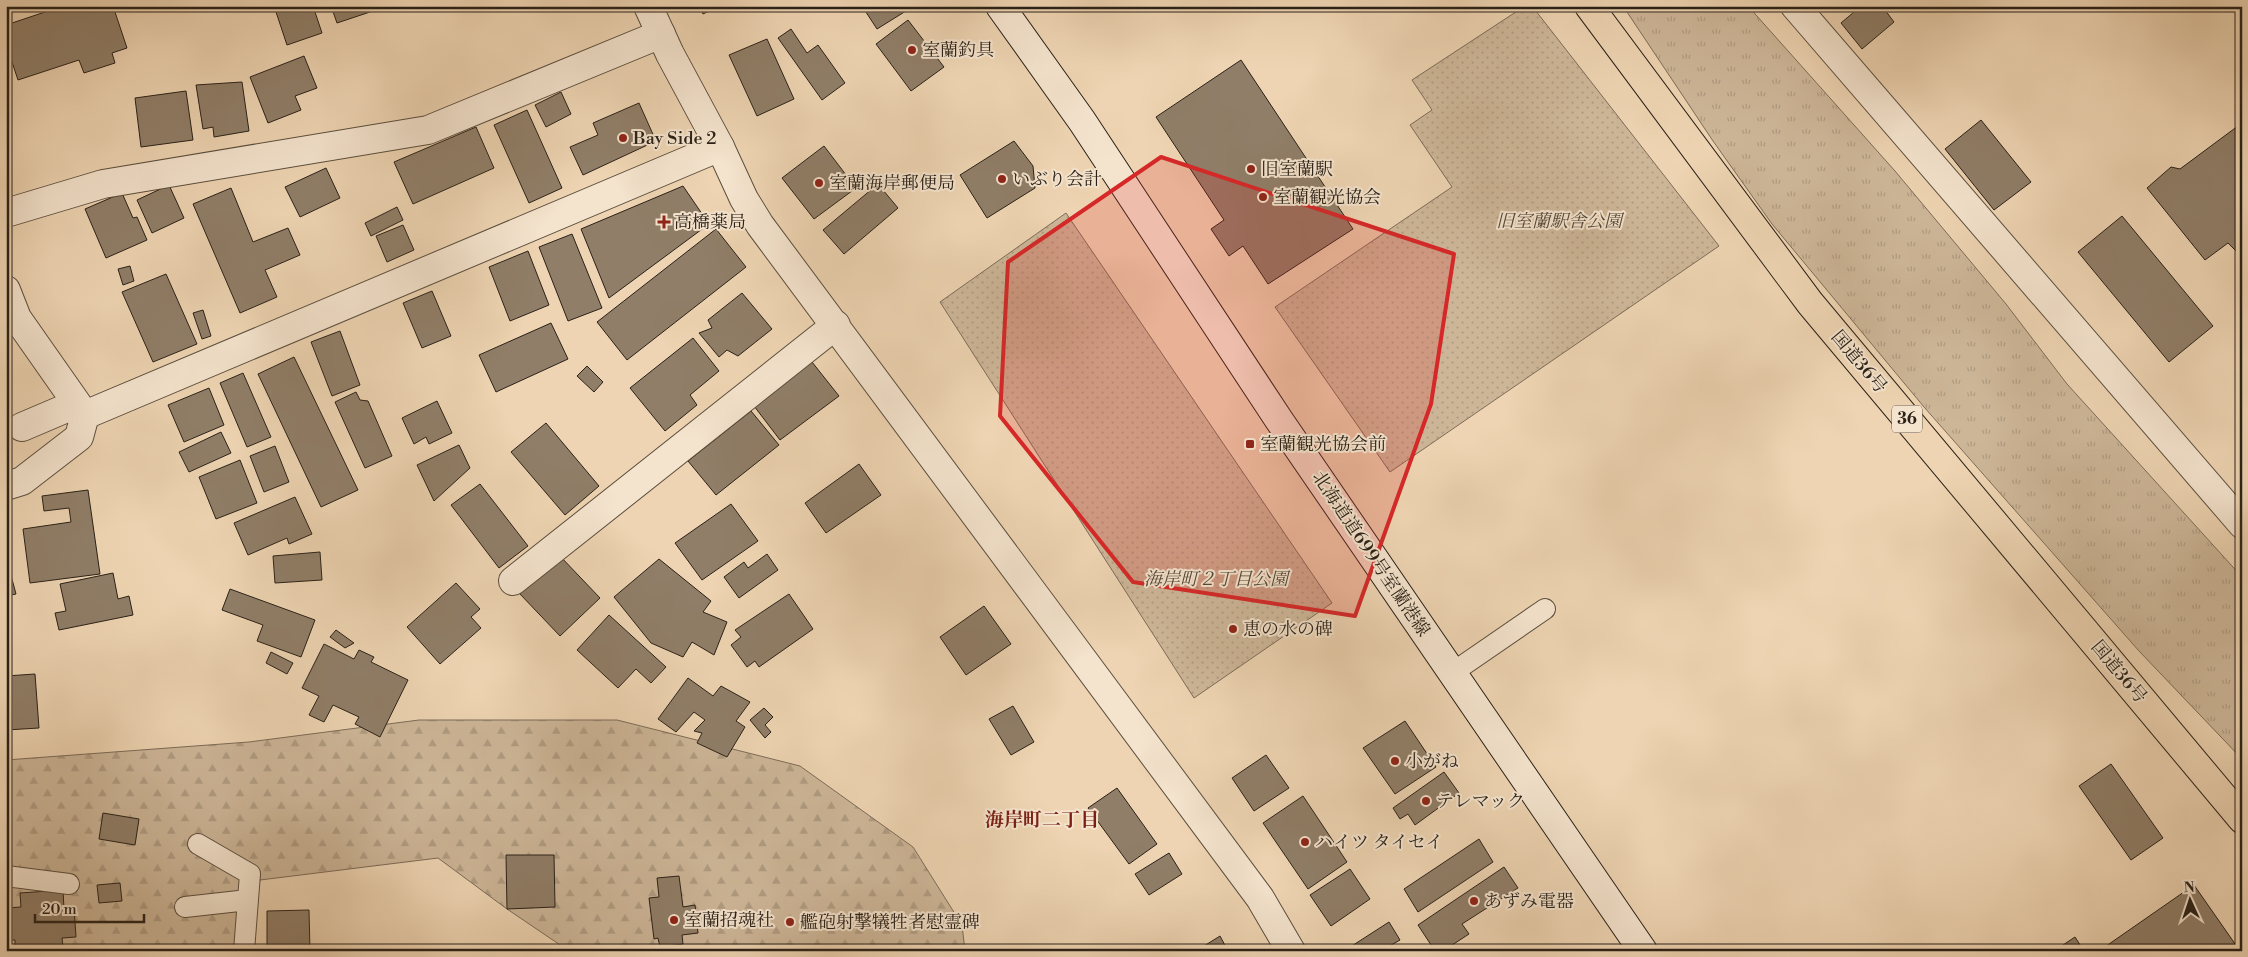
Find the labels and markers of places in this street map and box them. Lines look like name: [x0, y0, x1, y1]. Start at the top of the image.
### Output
place label: 室蘭釣具: [922, 39, 994, 62]
marker: 室蘭釣具: [906, 44, 918, 56]
place label: Bay Side 2: [632, 127, 717, 150]
marker: Bay Side 2: [617, 132, 629, 144]
place label: 旧室蘭駅: [1261, 158, 1333, 181]
marker: 旧室蘭駅: [1245, 163, 1257, 175]
place label: いぶり会計: [1012, 168, 1102, 191]
place label: 室蘭海岸郵便局: [829, 172, 955, 195]
marker: いぶり会計: [996, 173, 1008, 185]
marker: 室蘭海岸郵便局: [813, 177, 825, 189]
place label: 室蘭観光協会: [1273, 186, 1381, 209]
marker: 室蘭観光協会: [1257, 191, 1269, 203]
place label: 高橋薬局: [674, 211, 746, 234]
marker: 高橋薬局: [658, 216, 670, 228]
place label: 室蘭観光協会前: [1260, 433, 1386, 456]
marker: 室蘭観光協会前: [1244, 438, 1256, 450]
place label: 恵の水の碑: [1243, 618, 1333, 641]
marker: 恵の水の碑: [1227, 623, 1239, 635]
place label: 小がね: [1405, 750, 1459, 773]
marker: 小がね: [1389, 755, 1401, 767]
place label: テレマック: [1436, 790, 1525, 813]
marker: テレマック: [1420, 795, 1432, 807]
place label: ハイツ タイセイ: [1315, 831, 1443, 854]
marker: ハイツ タイセイ: [1299, 836, 1311, 848]
place label: あずみ電器: [1484, 890, 1574, 913]
marker: あずみ電器: [1468, 895, 1480, 907]
place label: 室蘭招魂社: [684, 909, 774, 932]
place label: 艦砲射撃犠牲者慰霊碑: [800, 911, 980, 934]
marker: 室蘭招魂社: [668, 914, 680, 926]
marker: 艦砲射撃犠牲者慰霊碑: [784, 916, 796, 928]

